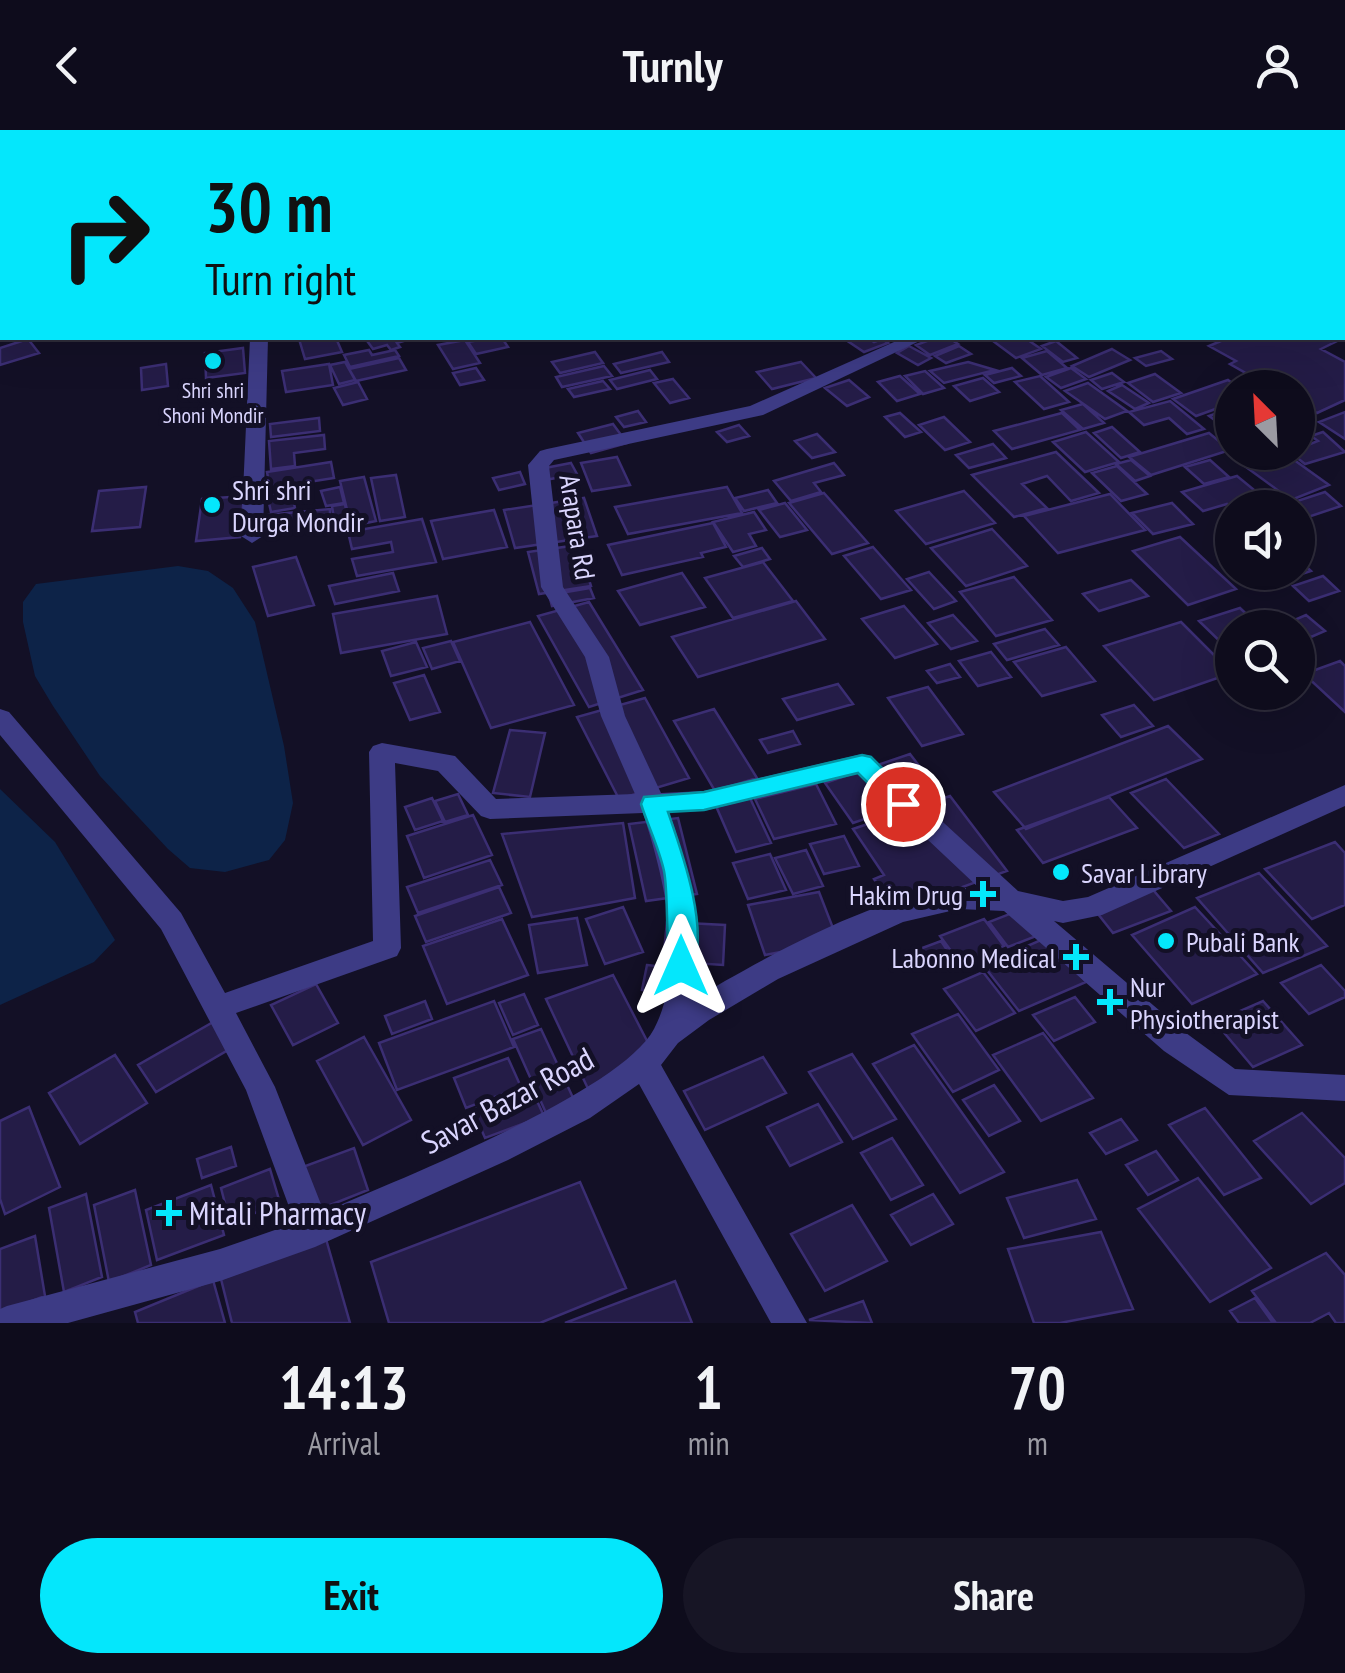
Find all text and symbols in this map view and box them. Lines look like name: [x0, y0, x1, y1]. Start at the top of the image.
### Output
text: Turnly: [623, 36, 722, 94]
icon: back: [40, 38, 95, 93]
icon: person: [1250, 38, 1305, 93]
text: 30 m: [205, 161, 333, 251]
icon: right: [40, 170, 170, 300]
text: Turn right: [205, 249, 356, 307]
marker: Shri shri Shoni Mondir: [202, 350, 224, 372]
north arrow: [1215, 370, 1315, 470]
map controls: [1215, 370, 1315, 710]
place label: Shri shri Shoni Mondir: [162, 376, 264, 429]
place label: Shri shri Durga Mondir: [232, 471, 364, 540]
street label: Arapara Rd: [551, 472, 605, 582]
button: sound: [1215, 490, 1315, 590]
marker: Shri shri Durga Mondir: [201, 494, 223, 516]
button: search: [1215, 610, 1315, 710]
pin: [861, 762, 946, 847]
icon: arrive: [876, 777, 931, 832]
place label: Savar Library: [1081, 854, 1207, 891]
marker: Savar Library: [1050, 861, 1072, 883]
place label: Hakim Drug: [849, 876, 963, 913]
marker: Hakim Drug: [972, 883, 994, 905]
position arrow: [629, 914, 733, 1018]
place label: Pubali Bank: [1186, 923, 1300, 960]
marker: Pubali Bank: [1155, 930, 1177, 952]
place label: Labonno Medical: [891, 939, 1056, 976]
marker: Labonno Medical: [1065, 946, 1087, 968]
place label: Nur Physiotherapist: [1130, 968, 1279, 1037]
marker: Nur Physiotherapist: [1099, 991, 1121, 1013]
street label: Savar Bazar Road: [413, 1037, 601, 1163]
place label: Mitali Pharmacy: [189, 1192, 366, 1234]
marker: Mitali Pharmacy: [158, 1202, 180, 1224]
text: 14:13: [279, 1348, 409, 1426]
text: 1: [694, 1348, 723, 1426]
text: 70: [1009, 1348, 1066, 1426]
text: Arrival: [308, 1422, 380, 1464]
text: min: [688, 1422, 730, 1464]
text: m: [1027, 1422, 1048, 1464]
button: Exit: [40, 1538, 663, 1653]
button: Share: [683, 1538, 1305, 1653]

